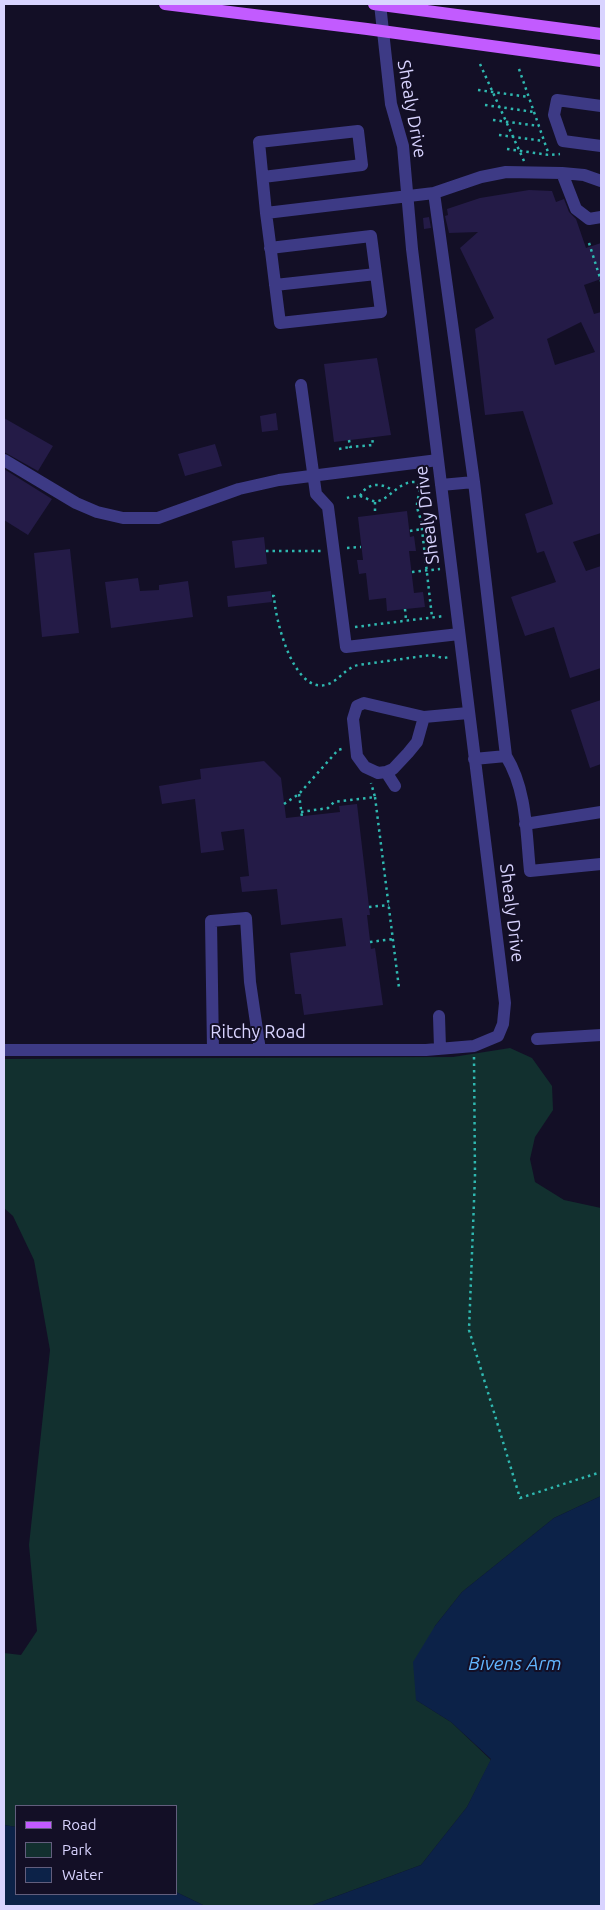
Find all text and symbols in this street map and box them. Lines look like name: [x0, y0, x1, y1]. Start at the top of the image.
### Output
street label: Shealy Drive: [393, 58, 431, 160]
street label: Shealy Drive: [410, 465, 444, 565]
street label: Shealy Drive: [495, 863, 529, 963]
street label: Ritchy Road: [210, 1021, 306, 1043]
water label: Bivens Arm: [468, 1653, 562, 1675]
legend: [15, 1805, 178, 1895]
text: Road: [62, 1816, 97, 1833]
text: Park: [62, 1841, 92, 1858]
text: Water: [62, 1866, 103, 1883]

